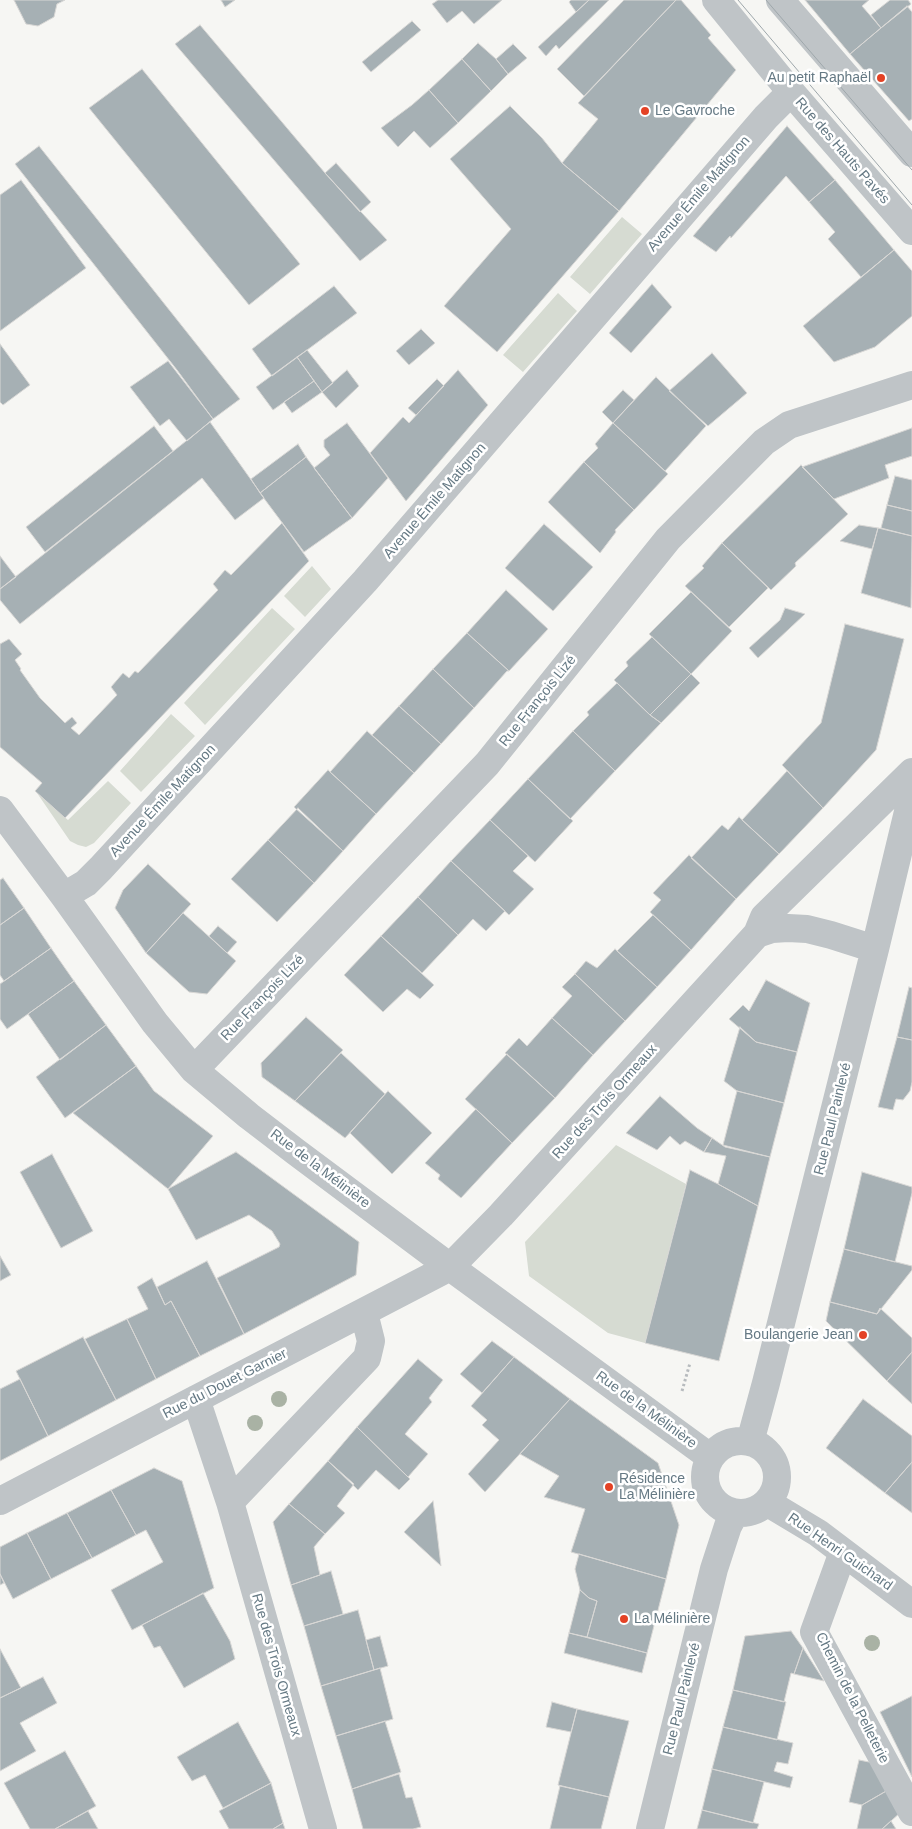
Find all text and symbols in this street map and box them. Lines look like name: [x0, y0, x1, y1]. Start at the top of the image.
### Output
place label: Au petit Raphaël: [767, 70, 871, 86]
marker: Au petit Raphaël: [875, 72, 887, 84]
street label: Rue des Hauts Pavés: [791, 94, 893, 208]
place label: Le Gavroche: [655, 103, 735, 119]
marker: Le Gavroche: [639, 105, 651, 117]
street label: Avenue Émile Matignon: [644, 133, 754, 255]
street label: Avenue Émile Matignon: [380, 440, 490, 562]
street label: Rue François Lizé: [496, 652, 580, 750]
street label: Avenue Émile Matignon: [107, 741, 219, 861]
street label: Rue François Lizé: [218, 952, 308, 1044]
street label: Rue des Trois Ormeaux: [549, 1041, 661, 1163]
street label: Rue Paul Painlevé: [811, 1061, 855, 1177]
street label: Rue de la Mélinière: [267, 1126, 373, 1212]
place label: Boulangerie Jean: [744, 1327, 853, 1343]
marker: Boulangerie Jean: [857, 1329, 869, 1341]
street label: Rue du Douet Garnier: [160, 1345, 290, 1423]
street label: Rue de la Mélinière: [592, 1368, 700, 1452]
place label: Résidence La Mélinière: [619, 1471, 695, 1504]
marker: Résidence La Mélinière: [603, 1481, 615, 1493]
street label: Rue Henri Guichard: [785, 1510, 895, 1594]
street label: Rue des Trois Ormeaux: [248, 1592, 304, 1738]
place label: La Mélinière: [634, 1611, 710, 1627]
marker: La Mélinière: [618, 1613, 630, 1625]
street label: Chemin de la Pelleterie: [812, 1630, 892, 1766]
street label: Rue Paul Painlevé: [660, 1641, 704, 1757]

